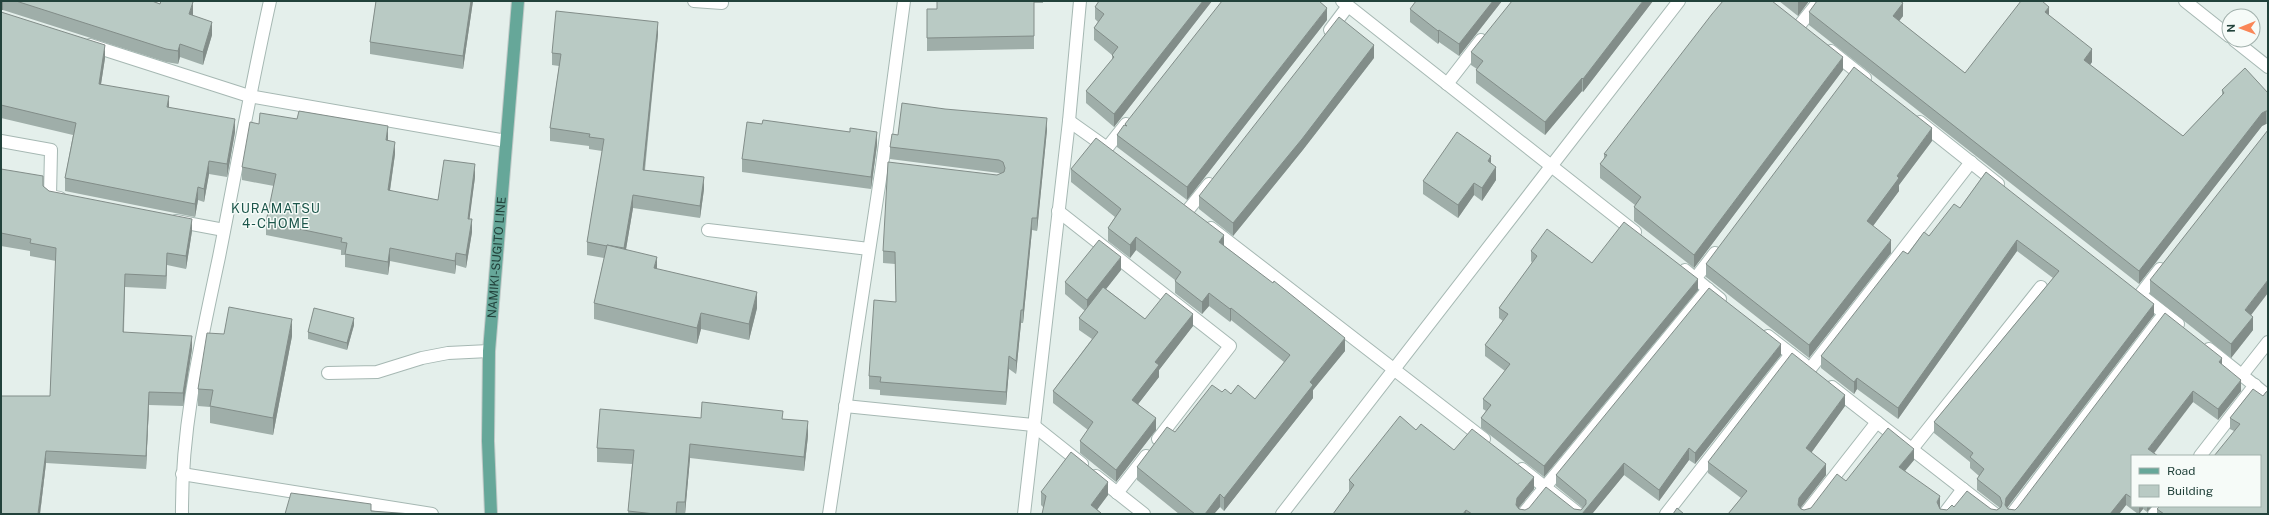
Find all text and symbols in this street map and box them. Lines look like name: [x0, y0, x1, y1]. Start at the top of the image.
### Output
north arrow: [2221, 8, 2261, 48]
text: N: [2225, 24, 2237, 33]
street label: NAMIKI-SUGITO LINE: [485, 196, 509, 319]
district label: KURAMATSU 4-CHOME: [231, 201, 321, 231]
legend: [2131, 455, 2261, 507]
text: Road: [2167, 464, 2195, 478]
text: Building: [2167, 484, 2213, 498]

